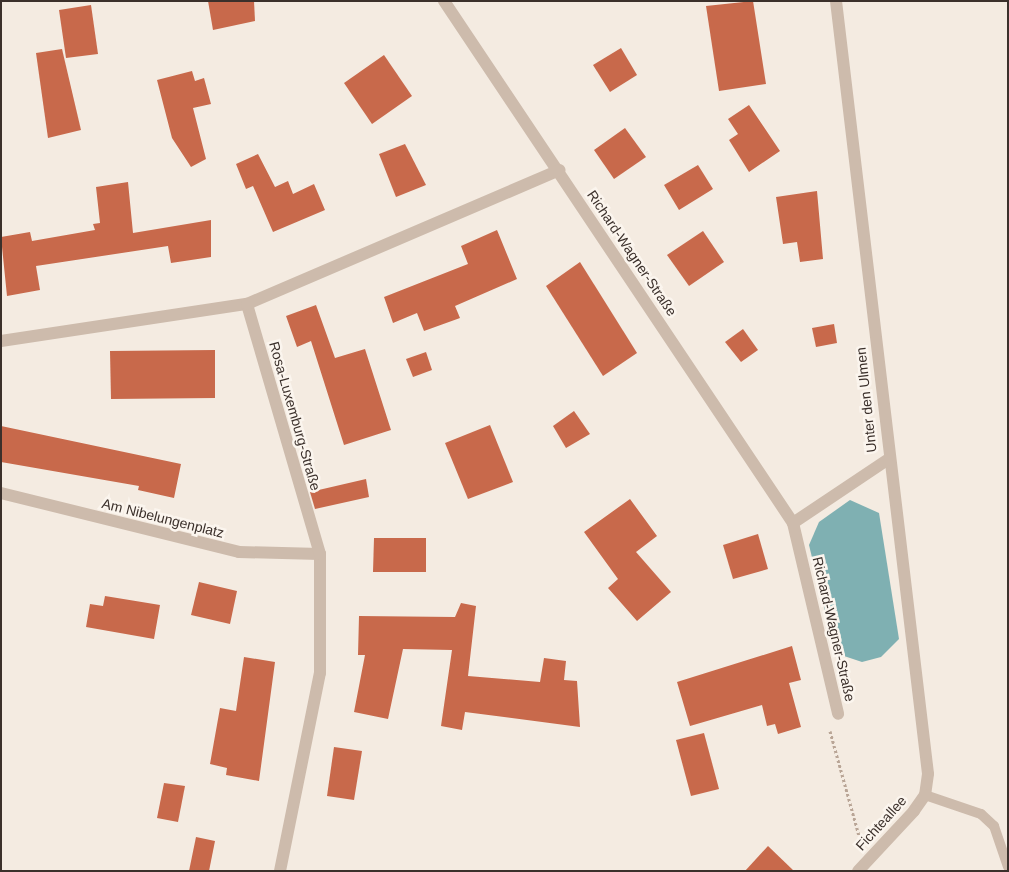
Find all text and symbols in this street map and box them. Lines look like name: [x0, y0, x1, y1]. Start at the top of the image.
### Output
street label: Richard-Wagner-Straße: [584, 187, 680, 319]
street label: Rosa-Luxemburg-Straße: [266, 340, 324, 492]
street label: Unter den Ulmen: [852, 346, 880, 454]
street label: Am Nibelungenplatz: [100, 495, 226, 541]
street label: Richard-Wagner-Straße: [809, 555, 859, 703]
street label: Fichteallee: [852, 792, 910, 854]

